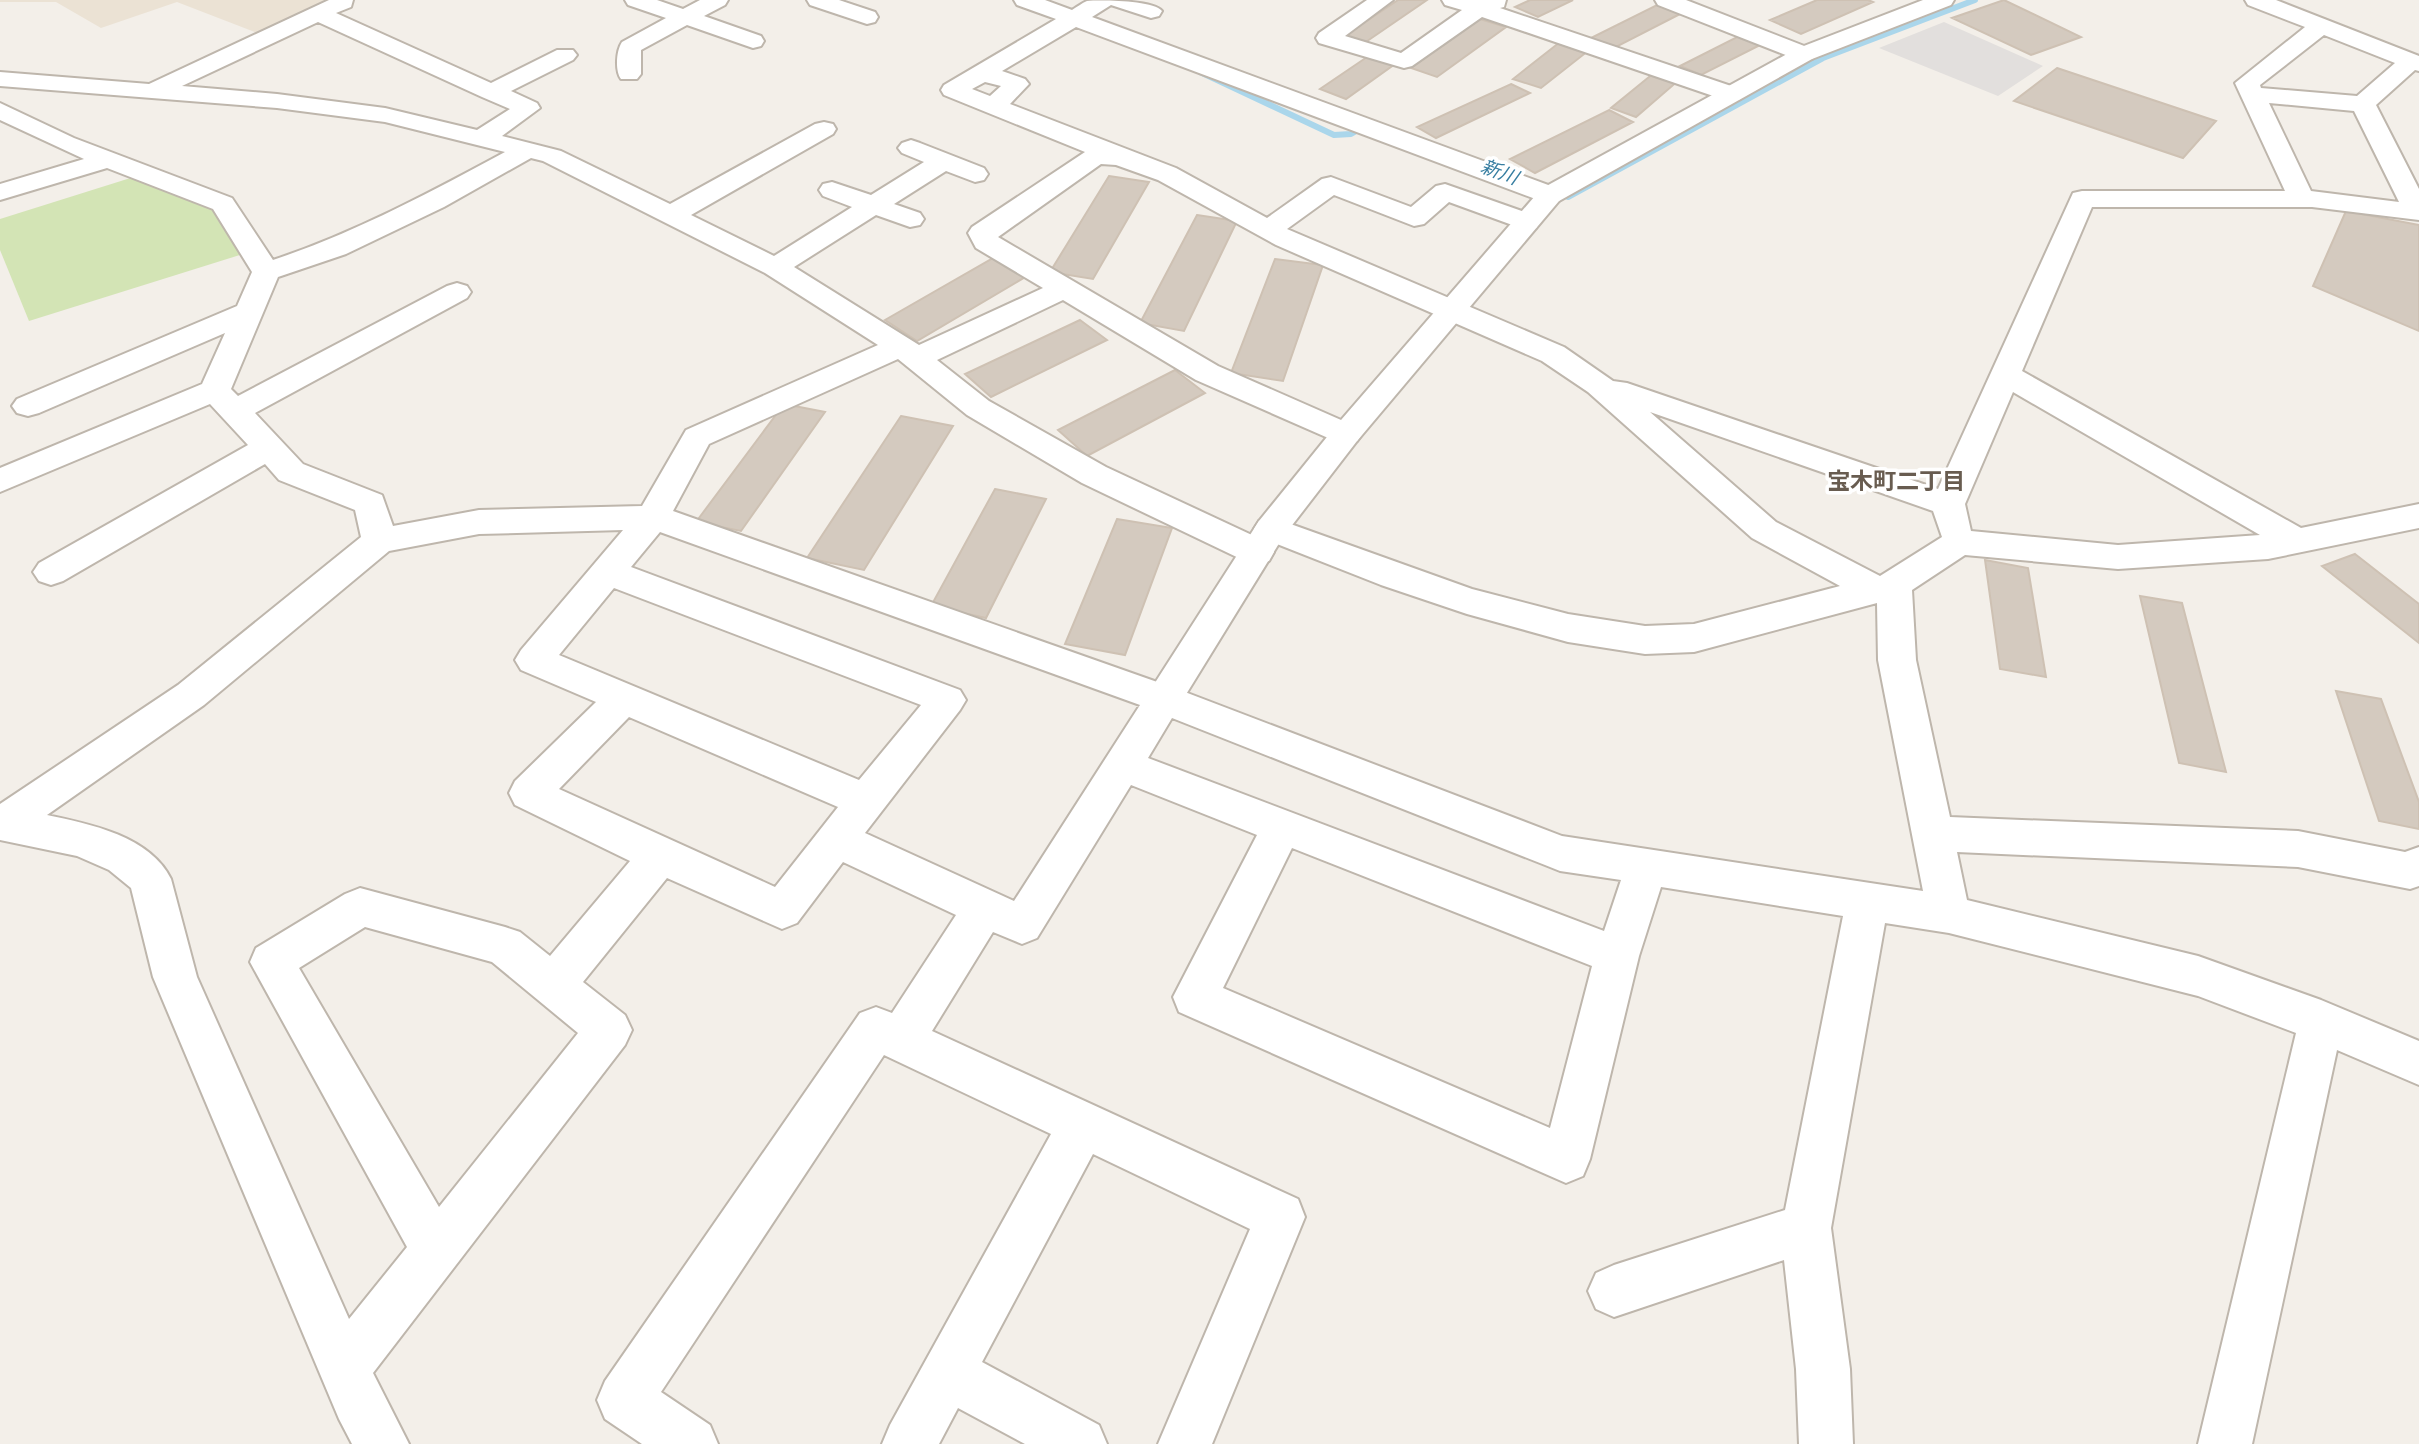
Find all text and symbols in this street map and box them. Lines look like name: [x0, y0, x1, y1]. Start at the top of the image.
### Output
water label: 新川: [1478, 153, 1524, 189]
district label: 宝木町二丁目: [1827, 466, 1965, 494]

